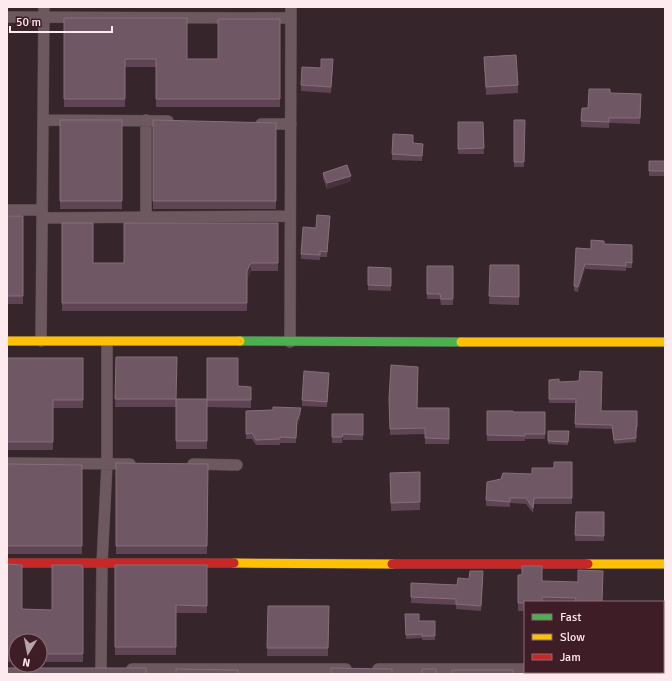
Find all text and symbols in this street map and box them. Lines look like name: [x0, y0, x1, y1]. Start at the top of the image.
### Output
scale bar: [10, 8, 112, 34]
text: 50 m: [16, 15, 41, 30]
legend: [524, 601, 664, 673]
text: Fast: [560, 610, 581, 625]
text: Slow: [560, 630, 585, 645]
north arrow: [8, 633, 48, 673]
text: Jam: [560, 650, 581, 665]
text: N: [21, 655, 31, 669]

